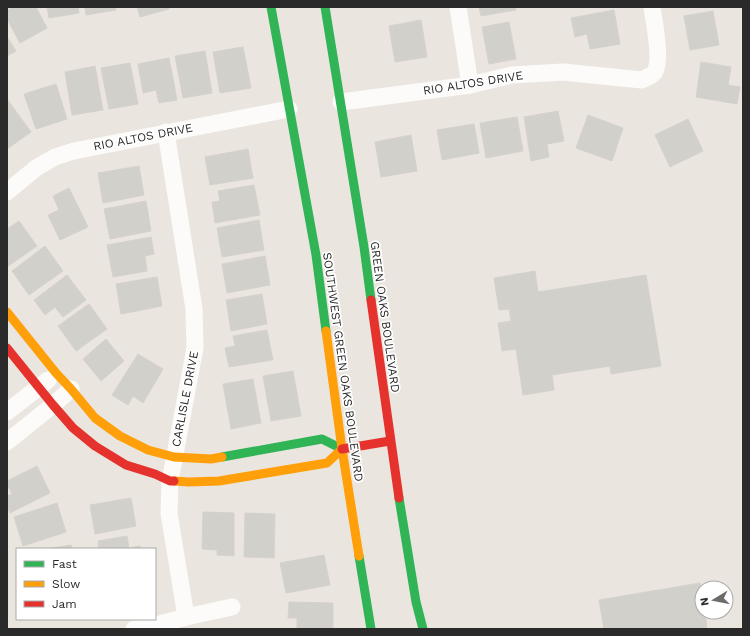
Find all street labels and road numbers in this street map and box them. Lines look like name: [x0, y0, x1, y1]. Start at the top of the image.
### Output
street label: RIO ALTOS DRIVE: [422, 68, 524, 98]
street label: RIO ALTOS DRIVE: [92, 120, 194, 154]
street label: GREEN OAKS BOULEVARD: [367, 240, 403, 394]
street label: SOUTHWEST GREEN OAKS BOULEVARD: [320, 251, 366, 483]
street label: CARLISLE DRIVE: [169, 350, 201, 448]

